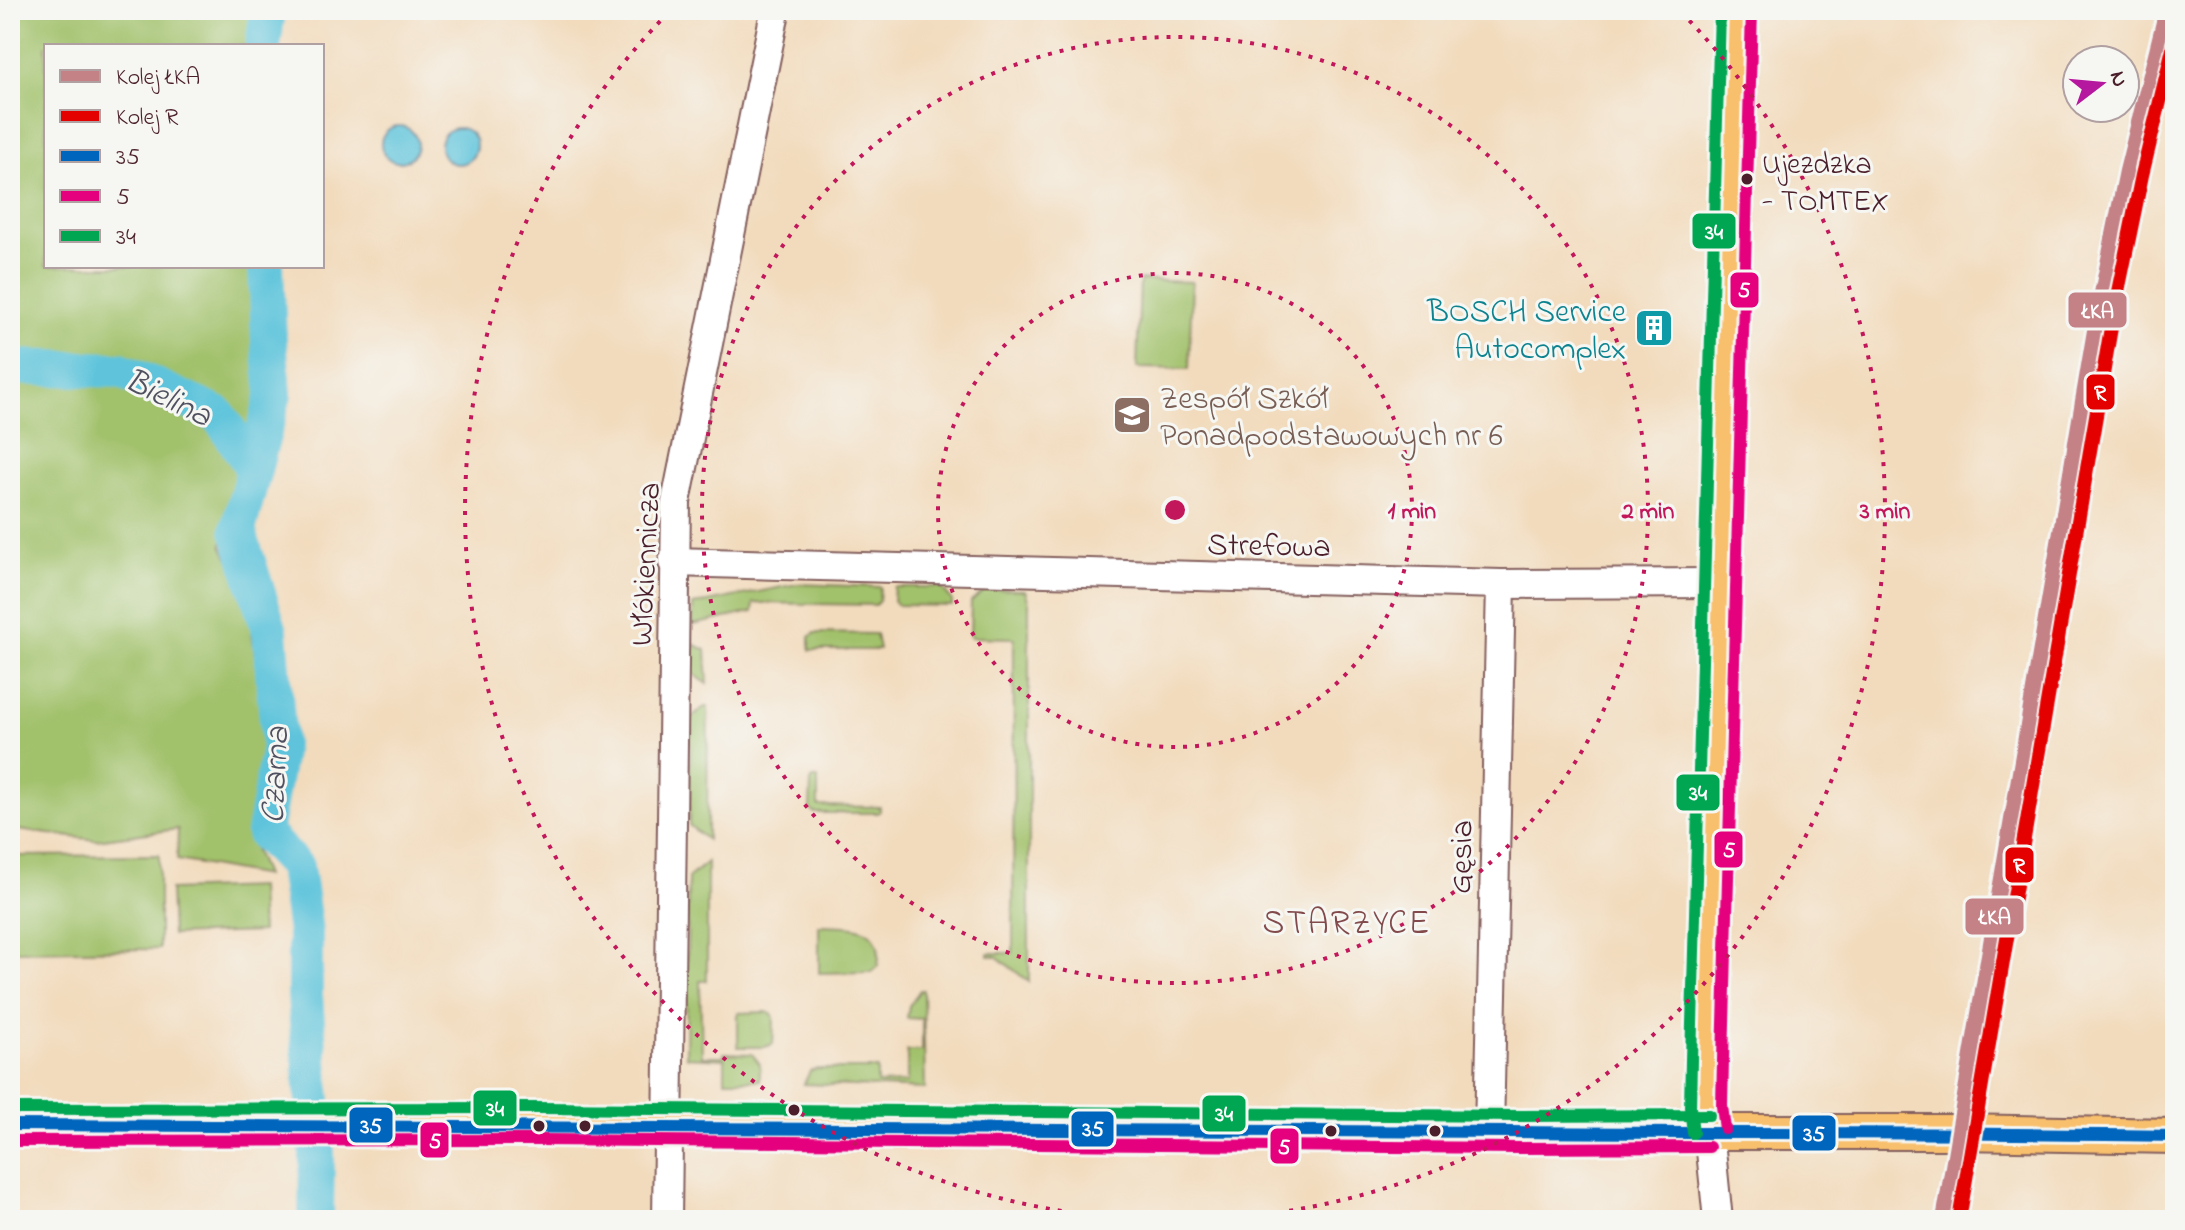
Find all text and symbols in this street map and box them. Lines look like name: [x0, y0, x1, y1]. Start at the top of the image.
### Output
legend: [44, 44, 324, 268]
north arrow: [2061, 44, 2141, 124]
text: Kolej ŁKA: [116, 61, 200, 96]
text: N: [2100, 68, 2135, 91]
text: Kolej R: [116, 101, 179, 136]
text: 35: [116, 141, 140, 176]
place label: Ujezdzka - TOMTEX: [1762, 144, 1889, 225]
marker: Ujezdzka - TOMTEX: [1739, 171, 1755, 187]
text: 5: [116, 181, 130, 216]
line badge: 34: [1691, 212, 1737, 250]
text: 34: [1704, 218, 1724, 250]
text: 34: [116, 221, 136, 256]
line badge: 5: [1729, 271, 1760, 309]
text: 5: [1738, 276, 1751, 308]
place label: BOSCH Service Autocomplex: [1426, 290, 1627, 374]
line badge: ŁKA: [2067, 291, 2128, 329]
text: ŁKA: [2081, 297, 2114, 329]
building icon: BOSCH Service Autocomplex: [1633, 307, 1675, 349]
water label: Bielina: [115, 357, 220, 442]
line badge: R: [2085, 373, 2116, 411]
place label: Zespół Szkół Ponadpodstawowych nr 6: [1160, 377, 1503, 461]
text: R: [2094, 379, 2107, 411]
school or university icon: Zespół Szkół Ponadpodstawowych nr 6: [1111, 394, 1153, 436]
street label: Włókiennicza: [620, 481, 675, 647]
text: 1 min: [1388, 495, 1436, 530]
text: 2 min: [1621, 495, 1675, 530]
text: 3 min: [1859, 495, 1911, 530]
centre of rings: [1161, 496, 1189, 524]
street label: Strefowa: [1207, 523, 1331, 572]
water label: Czarna: [249, 725, 305, 825]
line badge: 34: [1675, 773, 1721, 812]
text: 34: [1688, 779, 1708, 811]
street label: Gęsia: [1439, 820, 1488, 894]
line badge: 5: [1713, 830, 1744, 869]
text: 5: [1723, 836, 1736, 868]
line badge: R: [2004, 846, 2035, 884]
text: R: [2013, 852, 2026, 884]
line badge: ŁKA: [1964, 897, 2025, 936]
district label: STARZYCE: [1263, 900, 1431, 950]
text: ŁKA: [1978, 903, 2011, 935]
line badge: 34: [472, 1089, 518, 1127]
line badge: 34: [1201, 1094, 1247, 1133]
text: 34: [485, 1095, 505, 1127]
text: 34: [1214, 1100, 1234, 1132]
unlabelled marker: [786, 1102, 802, 1118]
line badge: 35: [348, 1106, 394, 1144]
line badge: 35: [1070, 1110, 1115, 1148]
text: 35: [359, 1112, 382, 1144]
line badge: 35: [1791, 1114, 1837, 1152]
text: 35: [1081, 1115, 1104, 1147]
unlabelled marker: [531, 1118, 547, 1134]
unlabelled marker: [577, 1118, 593, 1134]
text: 35: [1802, 1120, 1825, 1152]
line badge: 5: [419, 1121, 450, 1159]
unlabelled marker: [1323, 1123, 1339, 1139]
unlabelled marker: [1427, 1123, 1443, 1139]
text: 5: [429, 1127, 442, 1159]
line badge: 5: [1269, 1127, 1300, 1165]
text: 5: [1278, 1133, 1291, 1165]

